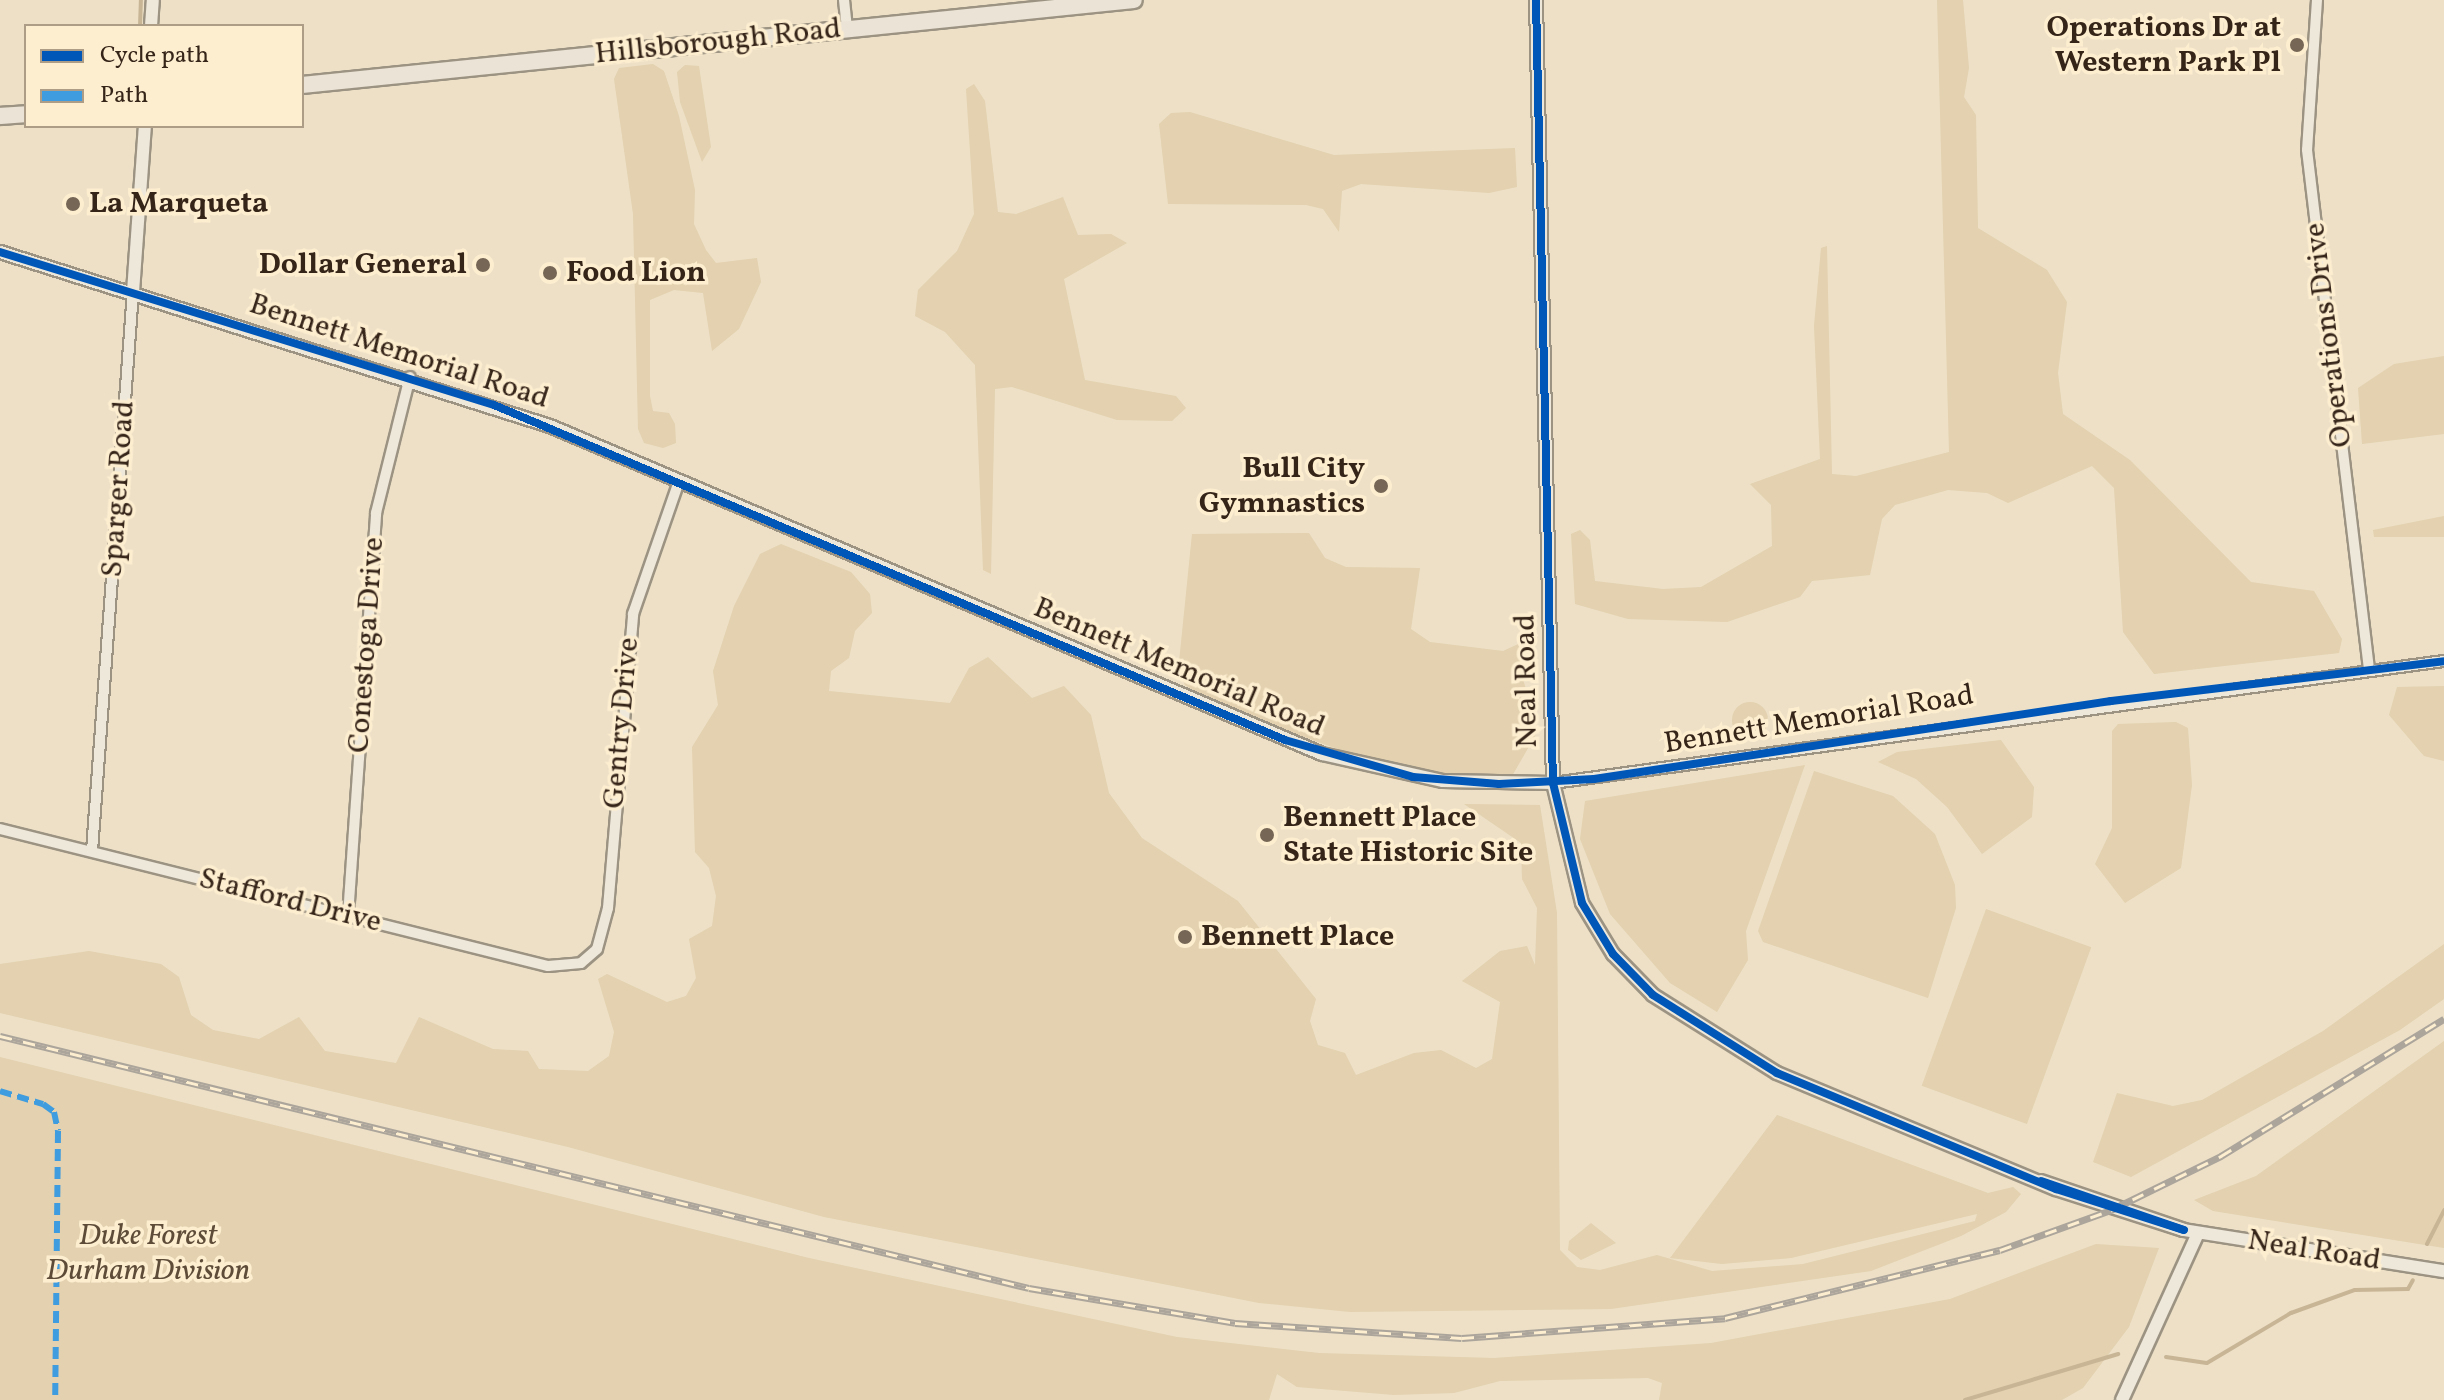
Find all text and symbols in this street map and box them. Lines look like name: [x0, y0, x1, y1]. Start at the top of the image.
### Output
place label: Operations Dr at Western Park Pl: [2046, 10, 2281, 80]
street label: Hillsborough Road: [593, 11, 843, 73]
legend: [24, 24, 304, 128]
marker: Operations Dr at Western Park Pl: [2288, 36, 2306, 54]
text: Cycle path: [100, 39, 209, 73]
text: Path: [100, 79, 148, 113]
place label: La Marqueta: [89, 186, 268, 222]
marker: La Marqueta: [64, 195, 82, 213]
street label: Operations Drive: [2297, 221, 2361, 449]
place label: Dollar General: [259, 247, 467, 283]
place label: Food Lion: [566, 255, 706, 291]
marker: Dollar General: [474, 256, 492, 274]
marker: Food Lion: [541, 264, 559, 282]
street label: Bennett Memorial Road: [245, 287, 553, 417]
street label: Sparger Road: [95, 399, 143, 579]
place label: Bull City Gymnastics: [1199, 451, 1365, 522]
marker: Bull City Gymnastics: [1372, 477, 1390, 495]
street label: Conestoga Drive: [342, 536, 392, 754]
street label: Bennett Memorial Road: [1028, 590, 1330, 746]
street label: Neal Road: [1508, 614, 1546, 748]
street label: Gentry Drive: [597, 635, 647, 811]
street label: Bennett Memorial Road: [1662, 678, 1976, 762]
place label: Bennett Place State Historic Site: [1283, 800, 1533, 870]
marker: Bennett Place State Historic Site: [1258, 826, 1276, 844]
street label: Stafford Drive: [195, 861, 385, 941]
place label: Bennett Place: [1201, 919, 1394, 955]
marker: Bennett Place: [1176, 928, 1194, 946]
park label: Duke Forest Durham Division: [46, 1218, 250, 1288]
street label: Neal Road: [2245, 1223, 2383, 1279]

